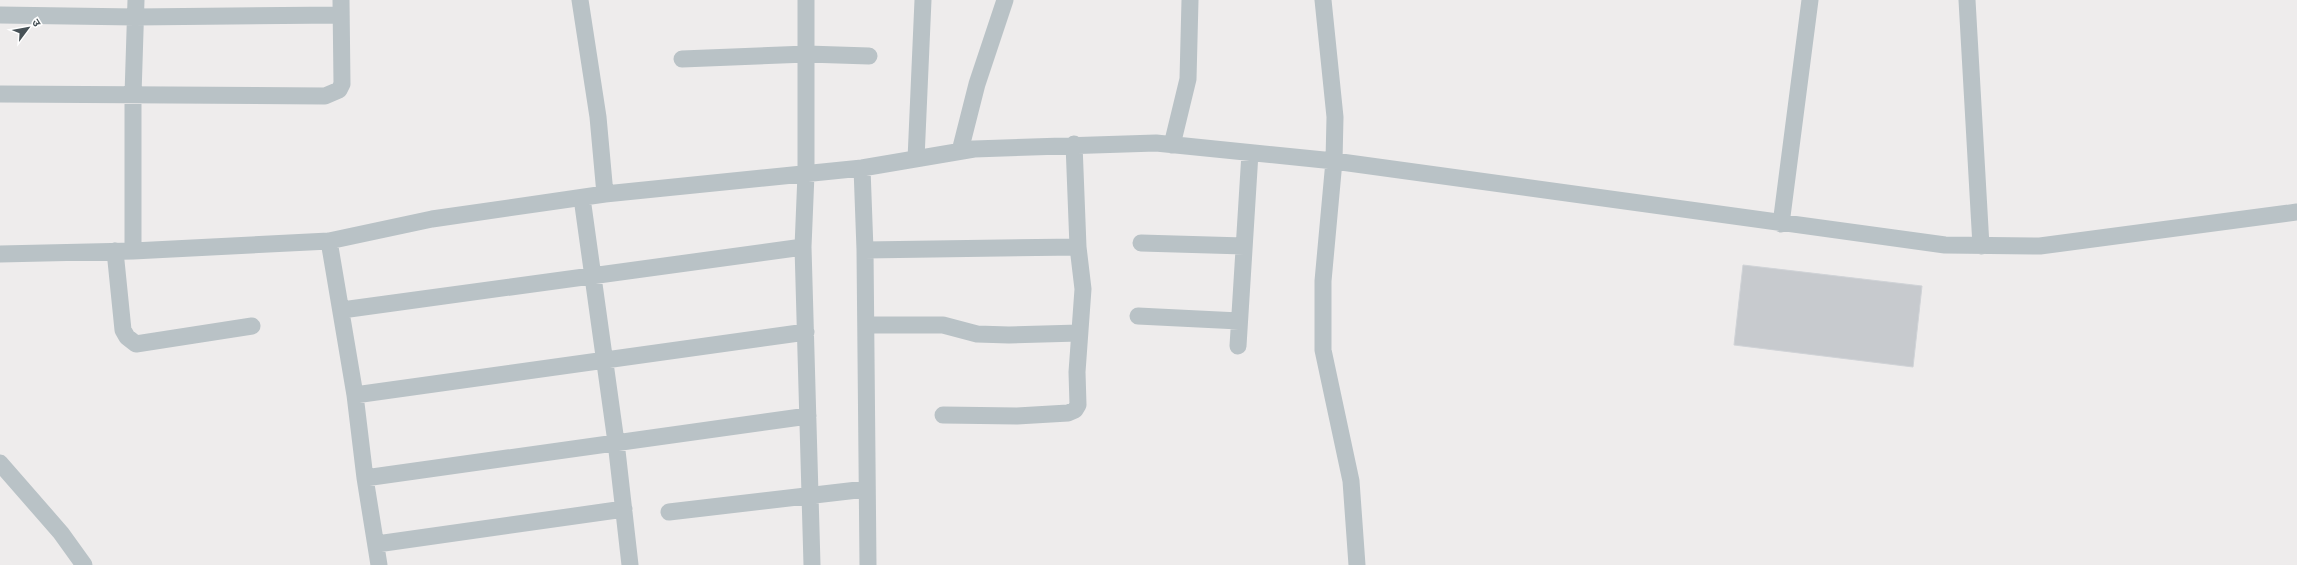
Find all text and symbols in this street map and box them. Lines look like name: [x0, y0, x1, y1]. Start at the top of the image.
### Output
north arrow: [8, 8, 48, 48]
text: उ: [29, 16, 44, 30]

